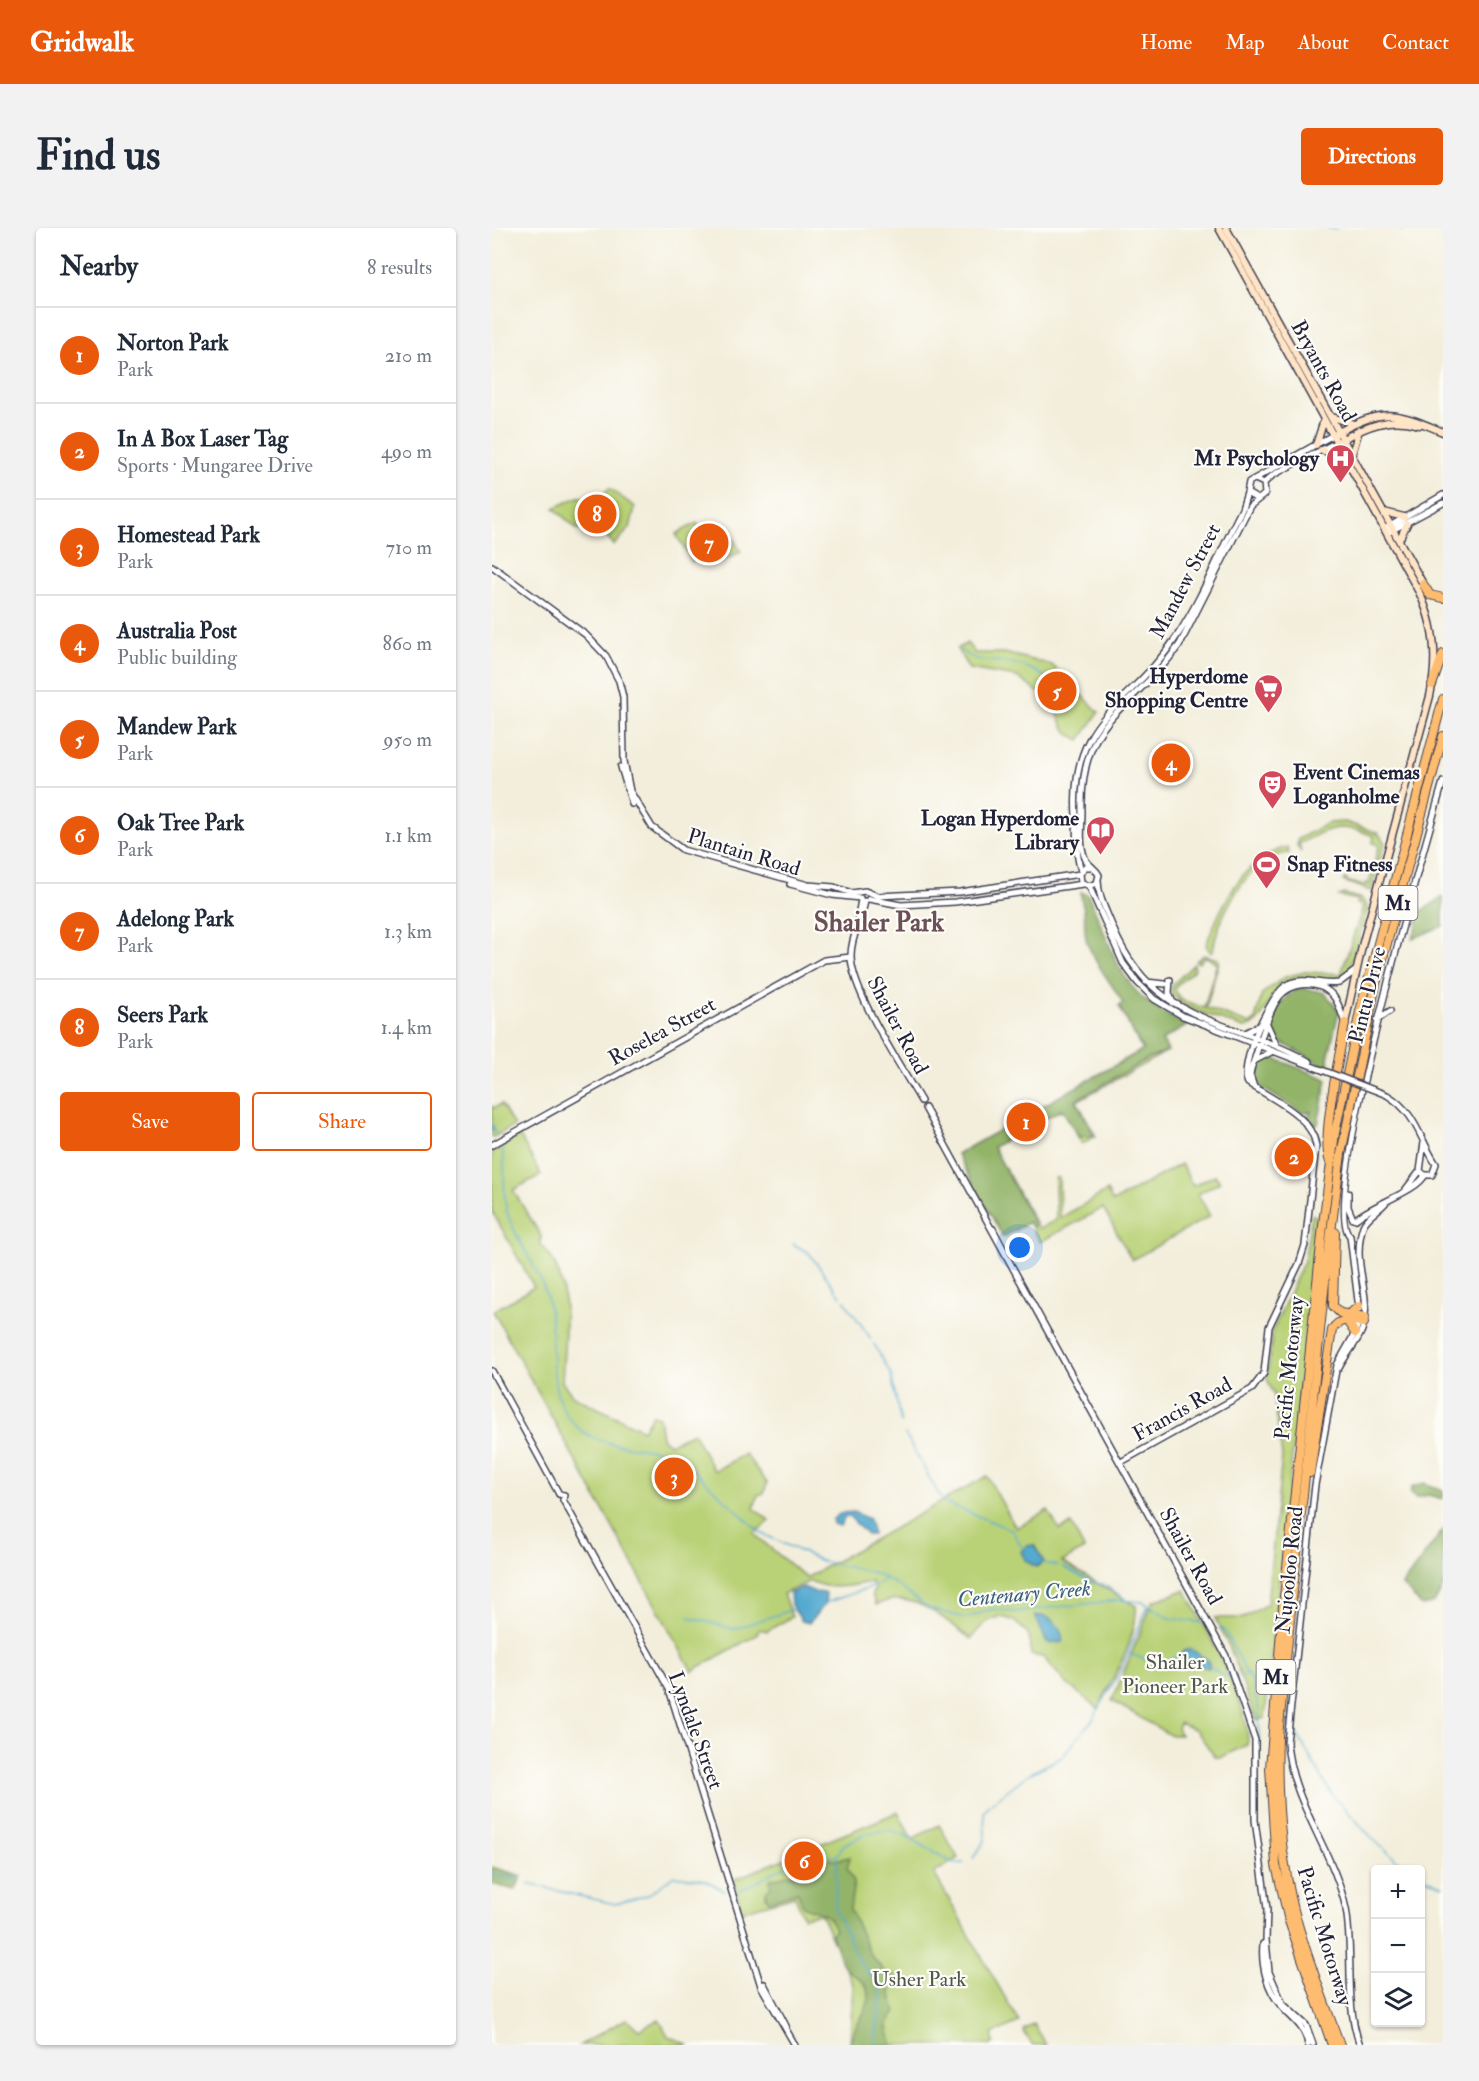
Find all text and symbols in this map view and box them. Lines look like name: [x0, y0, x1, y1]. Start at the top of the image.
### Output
text: Gridwalk: [30, 25, 134, 60]
text: Home: [1140, 29, 1192, 56]
text: Map: [1225, 29, 1265, 56]
text: About: [1298, 29, 1349, 56]
text: Contact: [1382, 29, 1449, 56]
button: Directions: [1301, 128, 1443, 185]
text: Find us: [36, 130, 160, 182]
text: Nearby: [60, 251, 138, 283]
text: 8 results: [367, 255, 432, 280]
street label: Bryants Road: [1285, 316, 1363, 427]
text: Norton Park: [117, 329, 229, 357]
text: 1: [76, 343, 83, 368]
text: 210 m: [385, 343, 432, 368]
text: Park: [117, 357, 153, 382]
text: In A Box Laser Tag: [117, 425, 288, 453]
text: 2: [74, 439, 85, 464]
text: 490 m: [381, 439, 432, 464]
hospital icon: M1 Psychology: [1324, 442, 1356, 484]
place label: M1 Psychology: [1193, 445, 1320, 472]
text: Sports · Mungaree Drive: [117, 453, 313, 478]
pin: 8: [578, 492, 616, 536]
street label: Mandew Street: [1144, 519, 1227, 644]
pin: 7: [690, 520, 728, 566]
text: Homestead Park: [117, 521, 260, 549]
text: 3: [76, 535, 83, 560]
text: 710 m: [386, 535, 432, 560]
text: Park: [117, 549, 153, 574]
text: Australia Post: [117, 617, 237, 645]
text: 4: [74, 631, 85, 656]
text: 860 m: [383, 631, 432, 656]
text: Public building: [117, 645, 237, 670]
place label: Hyperdome Shopping Centre: [1105, 663, 1248, 714]
pin: 5: [1038, 668, 1076, 714]
supermarket icon: Hyperdome Shopping Centre: [1253, 672, 1285, 714]
text: Mandew Park: [117, 713, 237, 741]
text: 5: [75, 727, 84, 752]
text: 950 m: [383, 727, 432, 752]
pin: 4: [1152, 740, 1190, 786]
text: Park: [117, 741, 153, 766]
place label: Event Cinemas Loganholme: [1293, 759, 1420, 810]
theatre icon: Event Cinemas Loganholme: [1256, 768, 1288, 810]
place label: Logan Hyperdome Library: [921, 805, 1080, 856]
text: Oak Tree Park: [117, 809, 244, 837]
library icon: Logan Hyperdome Library: [1084, 814, 1116, 856]
street label: Plantain Road: [684, 822, 804, 883]
text: 6: [74, 823, 85, 848]
text: 1.1 km: [385, 823, 432, 848]
text: Park: [117, 837, 153, 862]
sports icon: Snap Fitness: [1250, 848, 1282, 890]
place label: Snap Fitness: [1287, 851, 1392, 878]
road number: M1: [1378, 886, 1418, 920]
text: Adelong Park: [117, 905, 234, 933]
district label: Shailer Park: [814, 906, 945, 939]
text: 7: [75, 919, 84, 944]
text: 1.3 km: [384, 919, 432, 944]
text: Park: [117, 933, 153, 958]
street label: Pintu Drive: [1342, 944, 1393, 1046]
street label: Shailer Road: [860, 972, 935, 1079]
street label: Roselea Street: [604, 991, 721, 1072]
text: Seers Park: [117, 1001, 208, 1029]
text: 8: [75, 1015, 84, 1040]
text: 1.4 km: [381, 1015, 432, 1040]
text: Park: [117, 1029, 153, 1054]
button: Save: [60, 1092, 240, 1151]
button: Share: [252, 1092, 432, 1151]
pin: 1: [1006, 1100, 1046, 1144]
pin: 2: [1274, 1134, 1314, 1180]
your location: [1005, 1233, 1034, 1262]
street label: Pacific Motorway: [1269, 1294, 1311, 1441]
street label: Francis Road: [1128, 1371, 1237, 1448]
pin: 3: [654, 1454, 693, 1500]
street label: Shailer Road: [1153, 1503, 1229, 1610]
street label: Nujooloo Road: [1269, 1504, 1310, 1635]
water label: Centenary Creek: [956, 1574, 1092, 1614]
park label: Shailer Pioneer Park: [1122, 1649, 1228, 1700]
road number: M1: [1256, 1660, 1296, 1694]
street label: Lyndale Street: [662, 1668, 729, 1793]
pin: 6: [784, 1838, 824, 1884]
street label: Pacific Motorway: [1291, 1863, 1359, 2010]
map controls: [1371, 1865, 1425, 2027]
button: +: [1371, 1865, 1425, 1919]
button: −: [1371, 1919, 1425, 1973]
park label: Usher Park: [872, 1966, 966, 1993]
button: layers: [1371, 1973, 1425, 2027]

